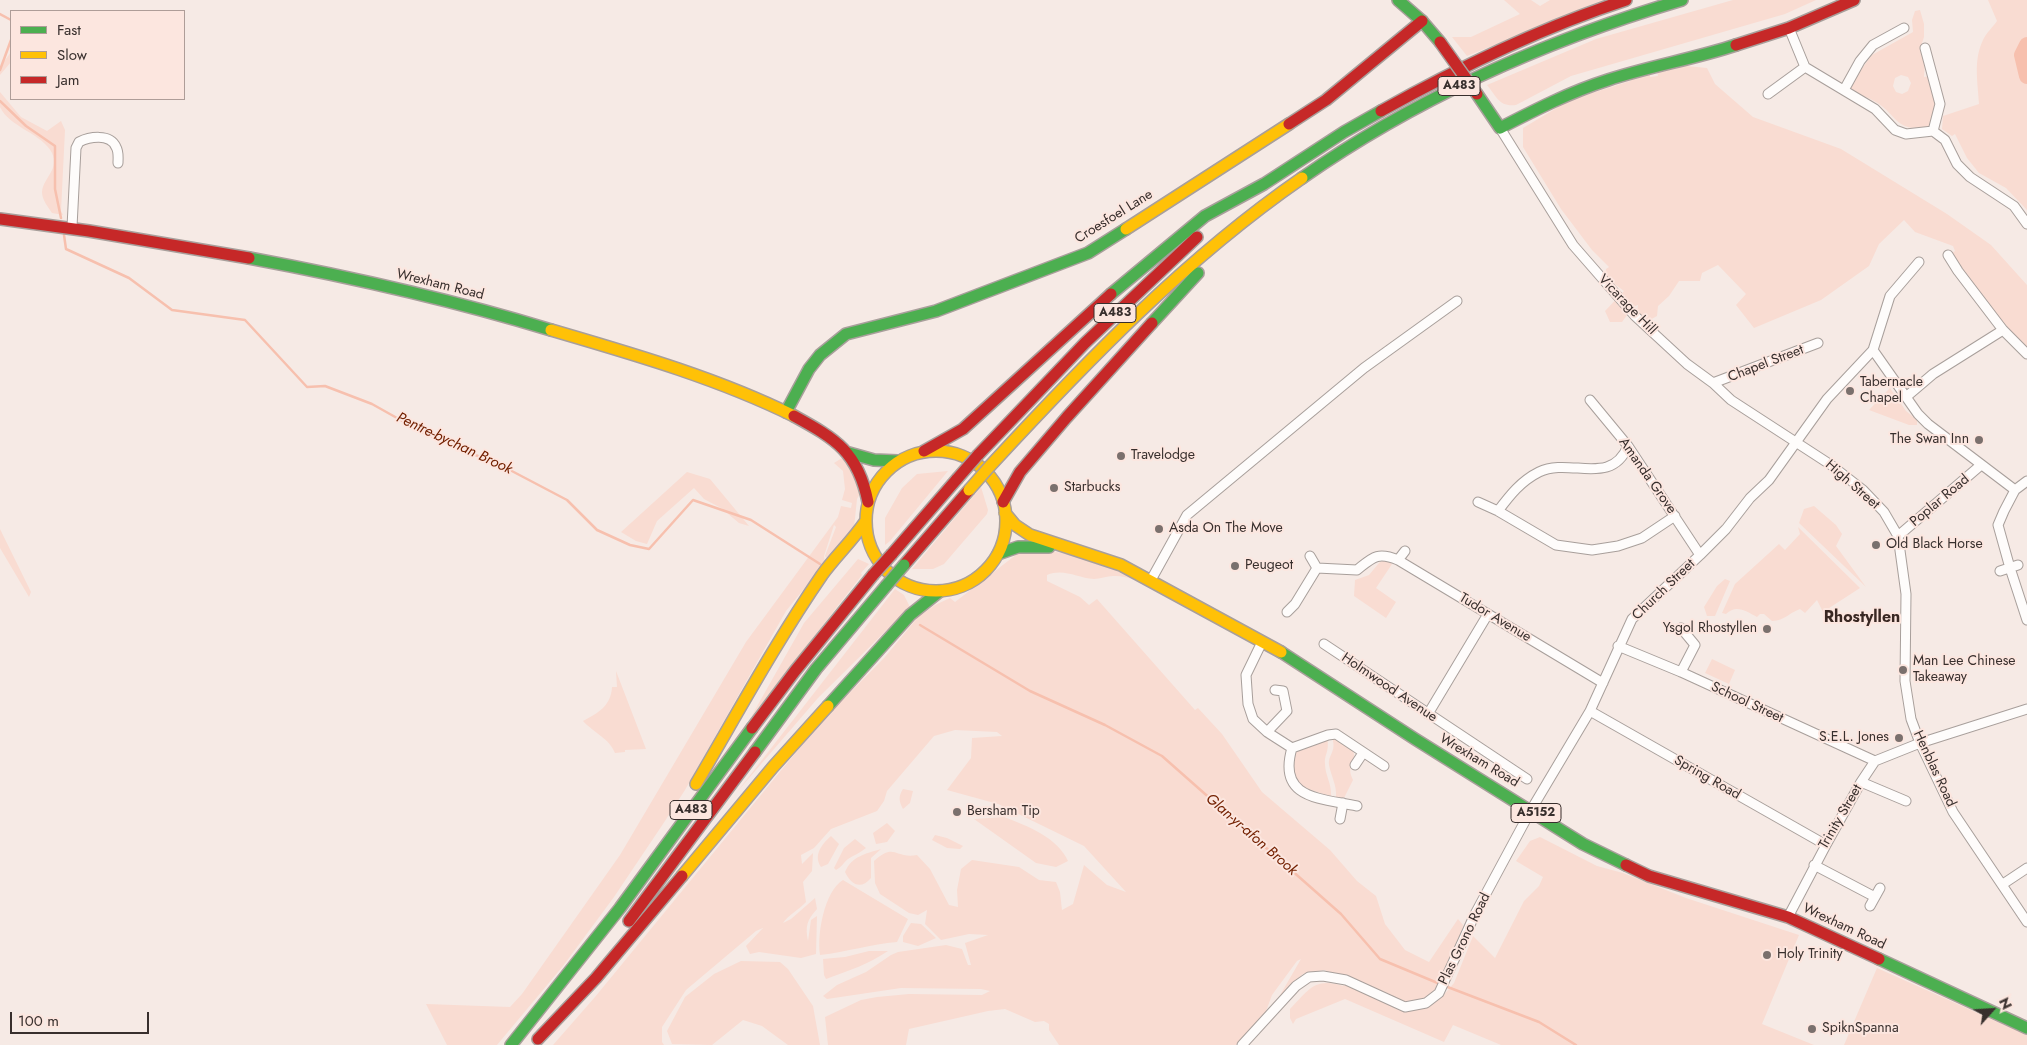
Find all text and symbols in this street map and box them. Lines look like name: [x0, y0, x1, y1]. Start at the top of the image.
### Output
legend: [10, 10, 185, 100]
text: Fast: [57, 19, 81, 41]
text: Slow: [57, 44, 87, 66]
text: Jam: [57, 69, 80, 91]
road number: A483: [1438, 76, 1480, 95]
street label: Croesfoel Lane: [1072, 186, 1156, 248]
street label: Wrexham Road: [394, 266, 486, 304]
street label: Vicarage Hill: [1594, 271, 1660, 339]
road number: A483: [1094, 304, 1136, 322]
street label: Chapel Street: [1726, 342, 1806, 386]
place label: Tabernacle Chapel: [1860, 375, 1923, 408]
marker: Tabernacle Chapel: [1844, 385, 1856, 397]
water label: Pentre-bychan Brook: [393, 409, 515, 479]
place label: The Swan Inn: [1890, 432, 1969, 448]
marker: The Swan Inn: [1973, 434, 1985, 446]
street label: Amanda Grove: [1615, 435, 1679, 517]
place label: Travelodge: [1131, 448, 1195, 464]
marker: Travelodge: [1115, 450, 1127, 462]
street label: High Street: [1821, 457, 1883, 513]
street label: Poplar Road: [1907, 471, 1973, 531]
place label: Starbucks: [1064, 480, 1120, 496]
marker: Starbucks: [1048, 482, 1060, 494]
place label: Asda On The Move: [1169, 521, 1283, 537]
marker: Asda On The Move: [1153, 523, 1165, 535]
place label: Old Black Horse: [1886, 537, 1983, 553]
marker: Old Black Horse: [1870, 539, 1882, 551]
street label: Church Street: [1629, 556, 1699, 624]
place label: Peugeot: [1245, 558, 1293, 574]
marker: Peugeot: [1229, 560, 1241, 572]
street label: Tudor Avenue: [1456, 590, 1534, 646]
district label: Rhostyllen: [1824, 608, 1900, 628]
place label: Ysgol Rhostyllen: [1663, 621, 1757, 637]
marker: Ysgol Rhostyllen: [1761, 623, 1773, 635]
street label: Holmwood Avenue: [1338, 650, 1440, 726]
place label: Man Lee Chinese Takeaway: [1913, 654, 2016, 686]
marker: Man Lee Chinese Takeaway: [1897, 664, 1909, 676]
street label: School Street: [1708, 679, 1786, 727]
street label: Henblas Road: [1909, 728, 1959, 810]
place label: S.E.L. Jones: [1819, 730, 1889, 746]
street label: Wrexham Road: [1436, 731, 1522, 791]
marker: S.E.L. Jones: [1893, 732, 1905, 744]
street label: Spring Road: [1671, 752, 1743, 804]
street label: Trinity Street: [1816, 782, 1866, 852]
water label: Glan-yr-afon Brook: [1201, 790, 1301, 880]
road number: A483: [670, 800, 712, 820]
place label: Bersham Tip: [967, 804, 1040, 820]
road number: A5152: [1511, 804, 1561, 822]
marker: Bersham Tip: [951, 806, 963, 818]
street label: Plas Grono Road: [1436, 890, 1494, 988]
street label: Wrexham Road: [1800, 900, 1888, 954]
place label: Holy Trinity: [1777, 947, 1843, 963]
marker: Holy Trinity: [1761, 949, 1773, 961]
north arrow: [1967, 985, 2017, 1035]
text: N: [1994, 994, 2017, 1013]
scale bar: [12, 1002, 151, 1034]
text: 100 m: [18, 1010, 59, 1032]
place label: SpiknSpanna: [1822, 1021, 1899, 1037]
marker: SpiknSpanna: [1806, 1023, 1818, 1035]

